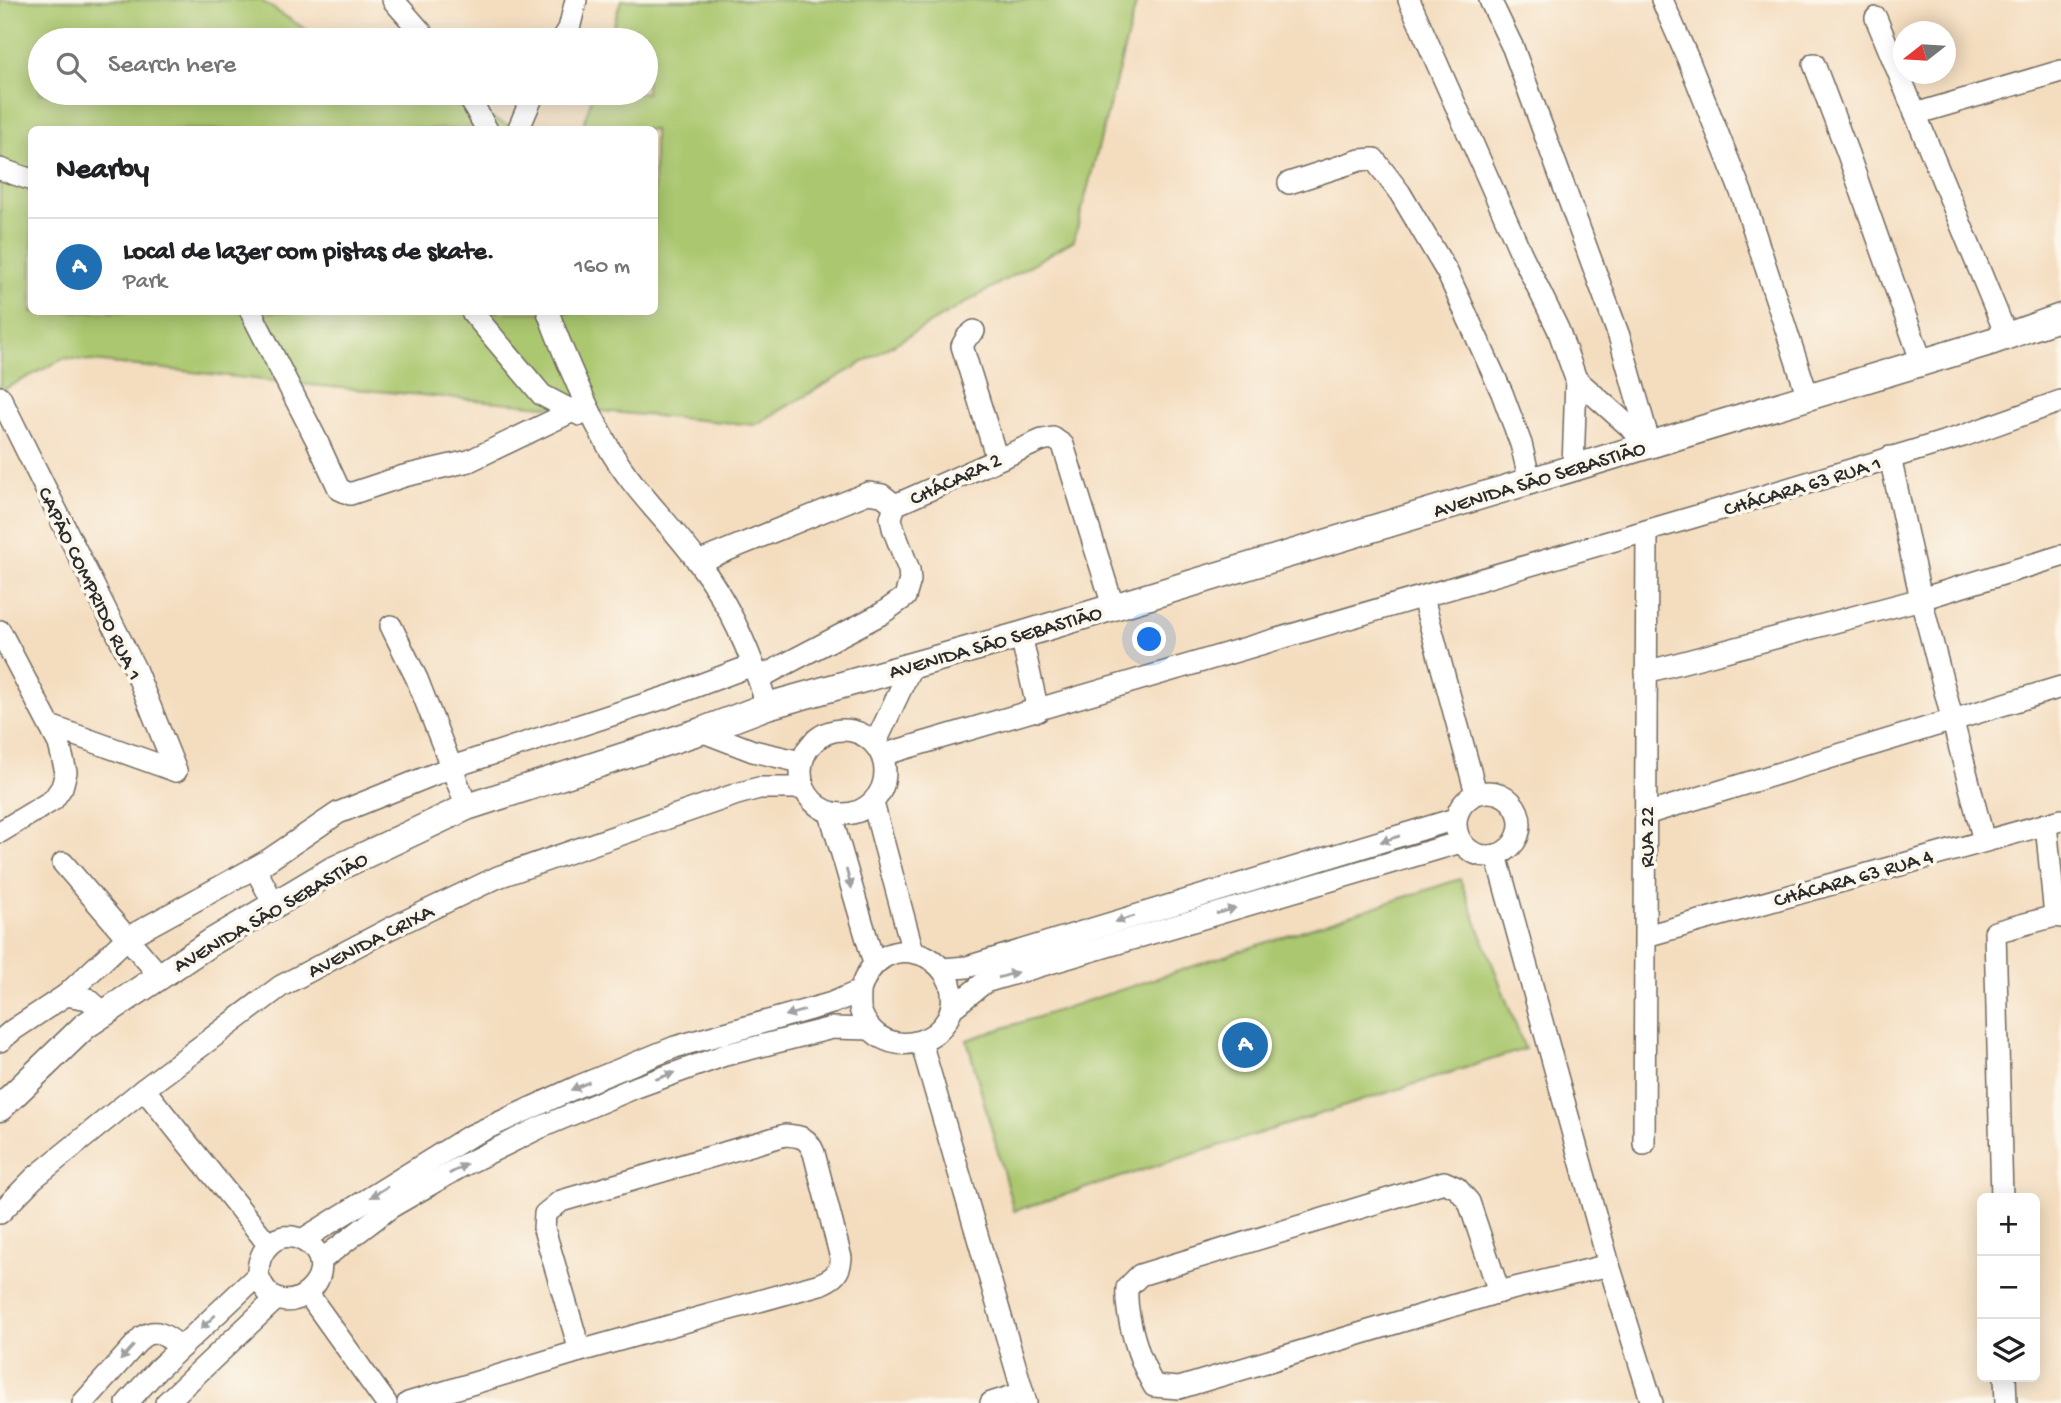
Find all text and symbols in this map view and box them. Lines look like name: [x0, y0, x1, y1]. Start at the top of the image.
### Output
north arrow: [1893, 21, 1956, 84]
search box: [28, 28, 658, 105]
icon: search: [52, 48, 90, 86]
text: Search here: [108, 51, 236, 82]
text: Nearby: [56, 154, 149, 189]
text: Local de lazer com pistas de skate.: [123, 238, 495, 269]
text: A: [72, 254, 86, 281]
text: 160 m: [574, 254, 630, 281]
text: Park: [123, 269, 167, 296]
street label: AVENIDA SÃO SEBASTIÃO: [1431, 437, 1649, 526]
street label: CHÁCARA 2: [906, 448, 1006, 513]
street label: CHÁCARA 63 RUA 1: [1721, 452, 1885, 524]
street label: CAPÃO COMPRIDO RUA 1: [30, 484, 146, 685]
street label: AVENIDA SÃO SEBASTIÃO: [887, 602, 1106, 687]
your location: [1132, 622, 1166, 656]
street label: RUA 22: [1637, 806, 1662, 868]
one-way arrow: [1379, 835, 1400, 845]
street label: CHÁCARA 63 RUA 4: [1771, 845, 1937, 915]
street label: AVENIDA SÃO SEBASTIÃO: [170, 848, 374, 980]
one-way arrow: [844, 868, 855, 890]
street label: AVENIDA CRIXA: [304, 900, 440, 986]
one-way arrow: [1216, 905, 1237, 915]
one-way arrow: [1115, 915, 1136, 925]
one-way arrow: [998, 969, 1019, 979]
one-way arrow: [784, 1008, 806, 1019]
pin: A: [1222, 1019, 1268, 1071]
one-way arrow: [655, 1071, 676, 1082]
one-way arrow: [570, 1080, 590, 1092]
one-way arrow: [448, 1163, 467, 1175]
one-way arrow: [370, 1186, 389, 1198]
map controls: [1977, 1193, 2040, 1382]
button: +: [1977, 1193, 2040, 1256]
button: −: [1977, 1256, 2040, 1319]
one-way arrow: [200, 1313, 217, 1329]
button: layers: [1977, 1319, 2040, 1382]
one-way arrow: [120, 1344, 136, 1361]

